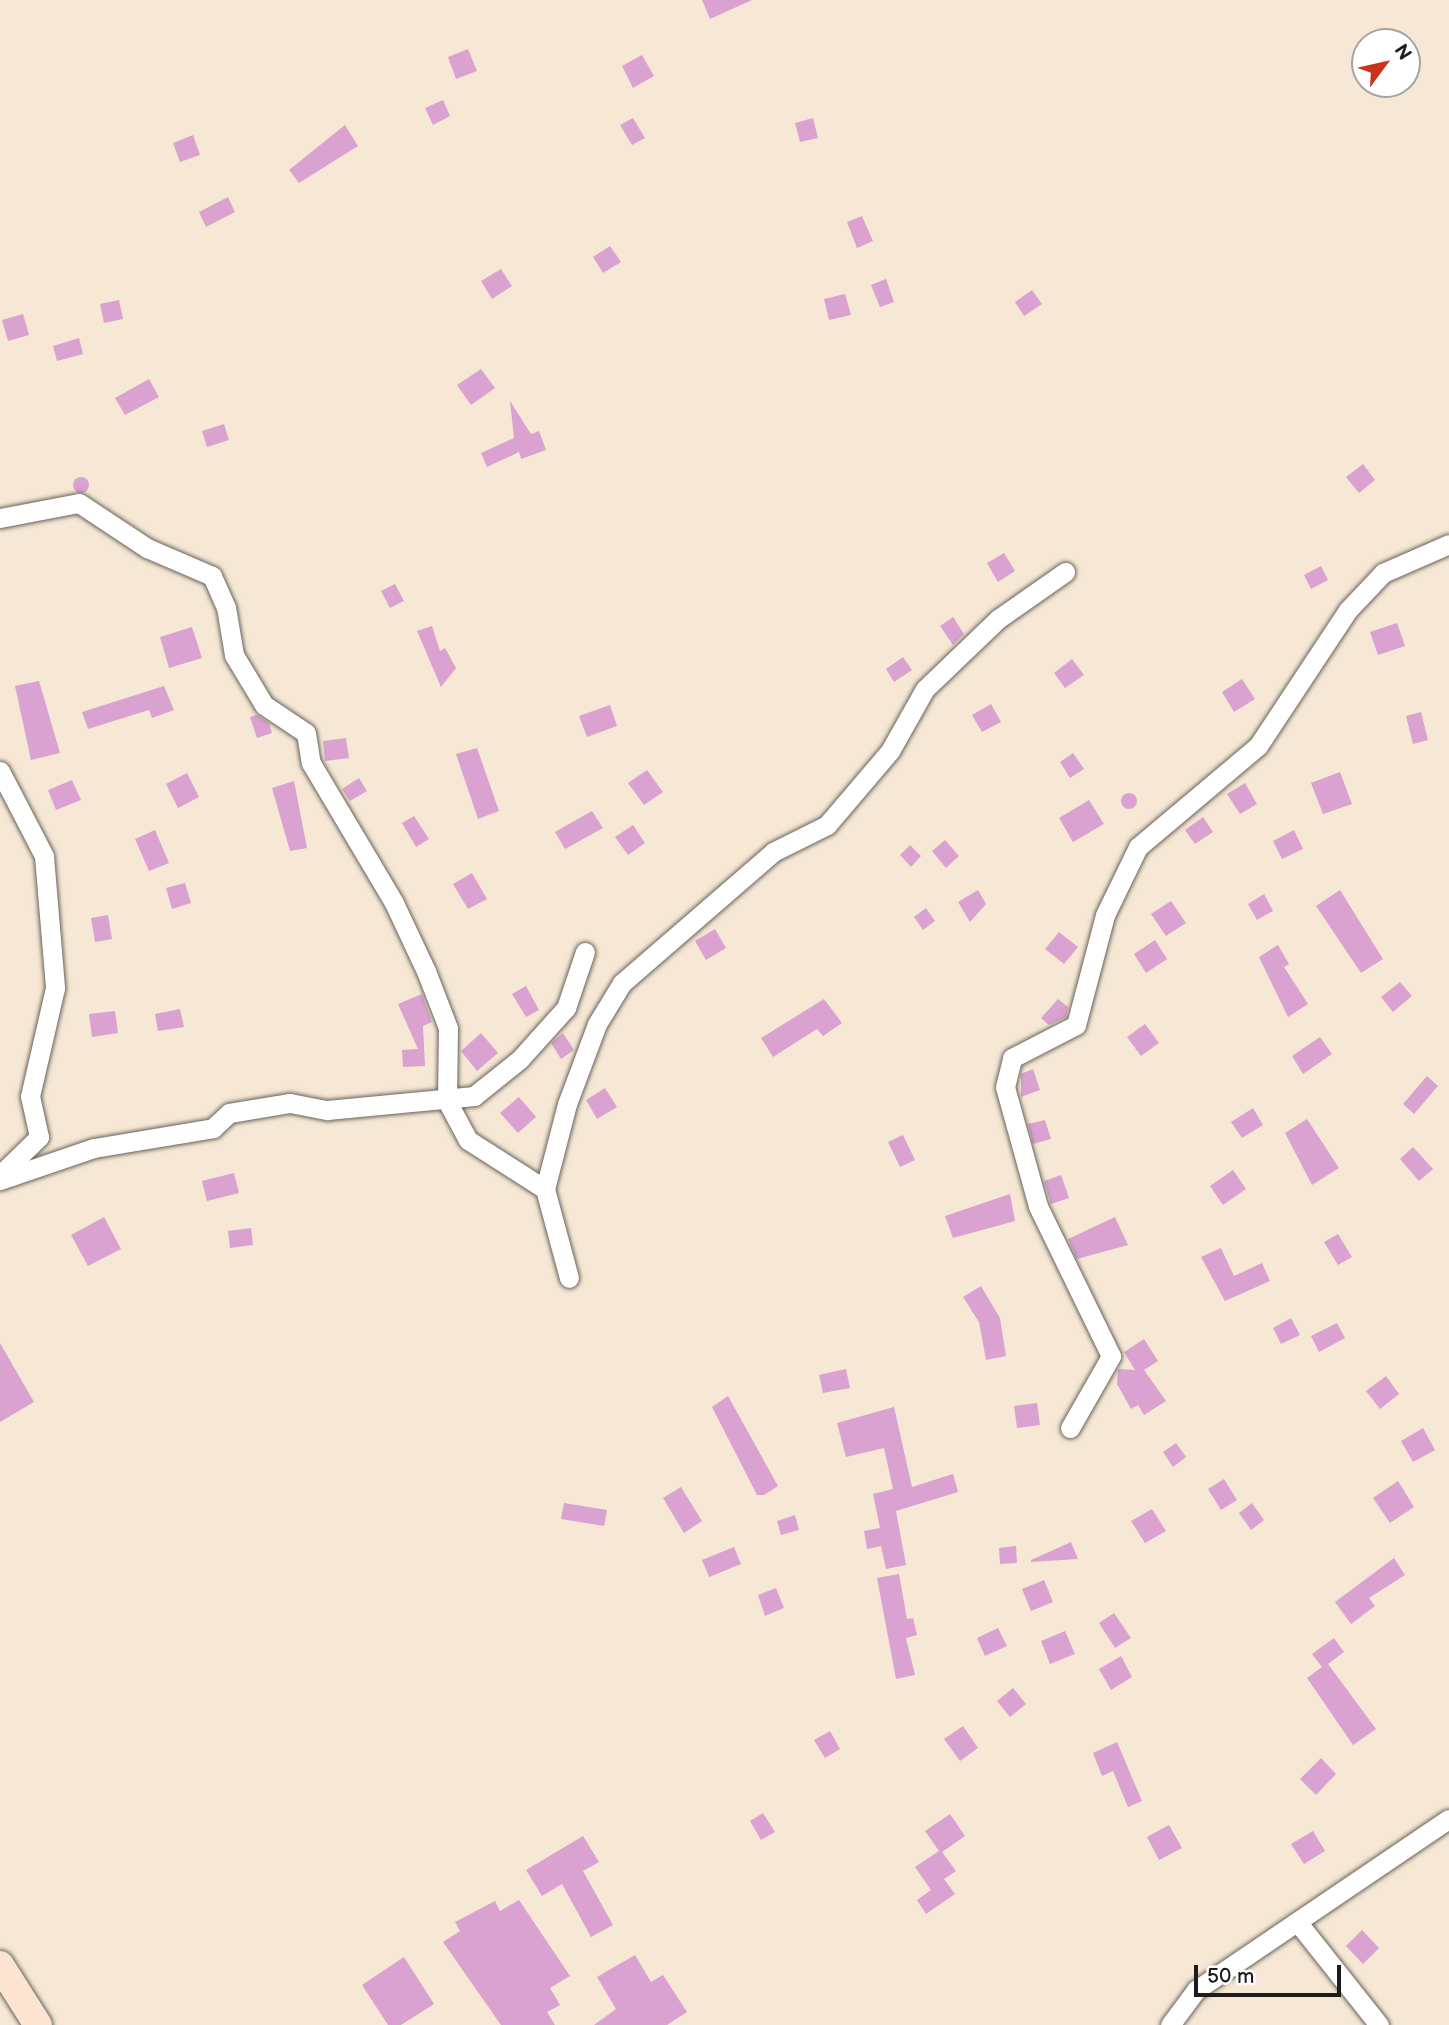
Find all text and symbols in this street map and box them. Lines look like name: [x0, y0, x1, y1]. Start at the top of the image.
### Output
north arrow: [1351, 28, 1421, 98]
text: N: [1389, 40, 1416, 65]
scale bar: [1197, 1952, 1344, 1996]
text: 50 m: [1207, 1964, 1254, 1989]

